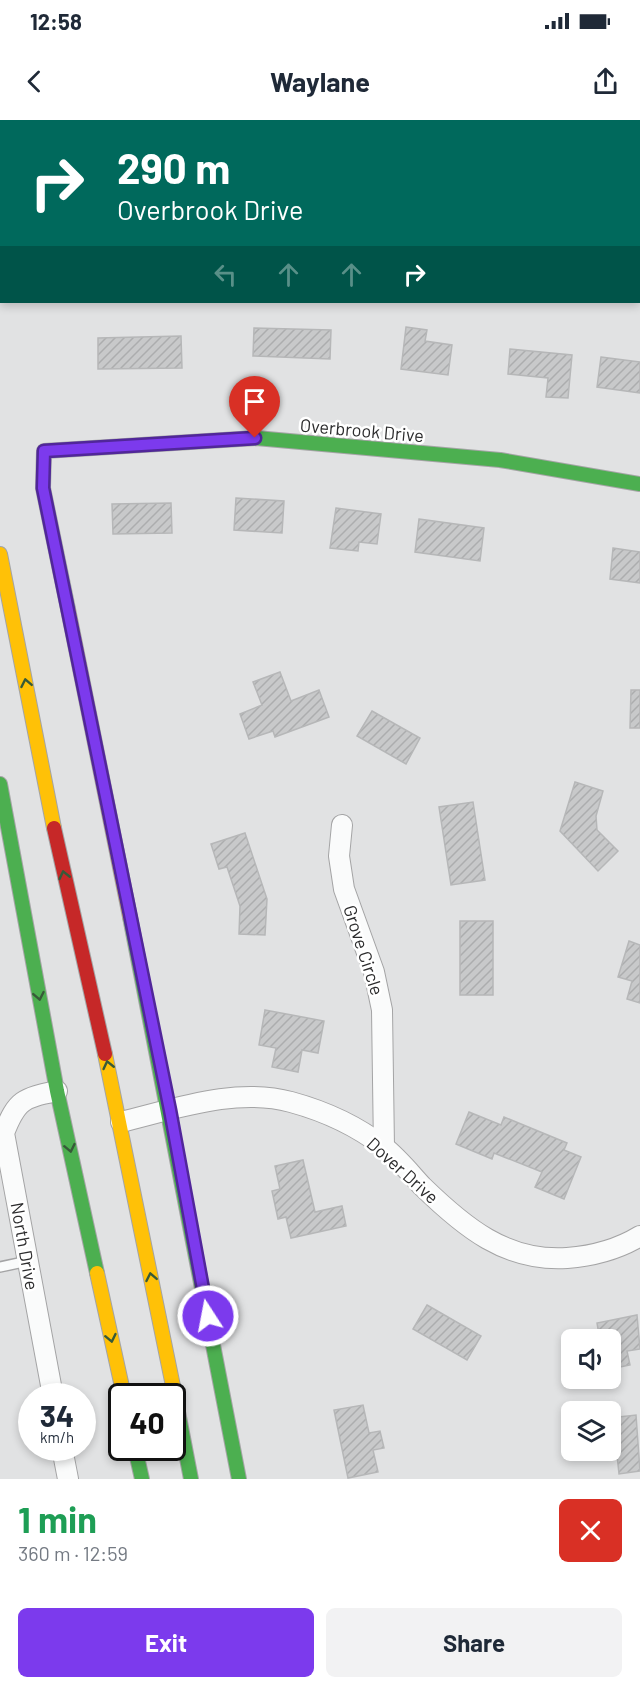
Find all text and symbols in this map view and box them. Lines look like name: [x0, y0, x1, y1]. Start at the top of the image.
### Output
text: 12:58: [30, 8, 82, 34]
icon: back: [18, 65, 51, 98]
text: Waylane: [270, 65, 370, 97]
icon: share: [589, 65, 622, 98]
text: 290 m: [117, 142, 230, 192]
icon: right: [18, 144, 96, 222]
text: Overbrook Drive: [117, 193, 303, 225]
icon: left: [209, 258, 242, 291]
icon: ahead: [272, 258, 305, 291]
icon: ahead: [335, 258, 368, 291]
icon: right: [398, 258, 431, 291]
pin: [229, 376, 280, 438]
icon: arrive: [238, 385, 271, 418]
street label: Overbrook Drive: [299, 414, 425, 446]
one-way arrow: [20, 679, 33, 689]
one-way arrow: [59, 870, 72, 880]
street label: Grove Circle: [339, 902, 389, 998]
one-way arrow: [32, 991, 45, 1001]
one-way arrow: [102, 1060, 115, 1070]
street label: Dover Drive: [363, 1132, 443, 1208]
one-way arrow: [62, 1142, 75, 1152]
street label: North Drive: [6, 1200, 44, 1292]
one-way arrow: [145, 1273, 158, 1283]
position arrow: [176, 1284, 240, 1348]
map controls: [561, 1329, 621, 1461]
button: sound: [561, 1329, 621, 1389]
one-way arrow: [104, 1333, 117, 1343]
speed limit sign: 40: [108, 1383, 186, 1461]
text: 34: [40, 1397, 74, 1433]
button: layers: [561, 1401, 621, 1461]
text: km/h: [40, 1428, 74, 1446]
text: 1 min: [18, 1497, 97, 1540]
button: close: [559, 1499, 622, 1562]
text: 360 m · 12:59: [18, 1541, 128, 1565]
button: Exit: [18, 1608, 314, 1677]
button: Share: [326, 1608, 622, 1677]

